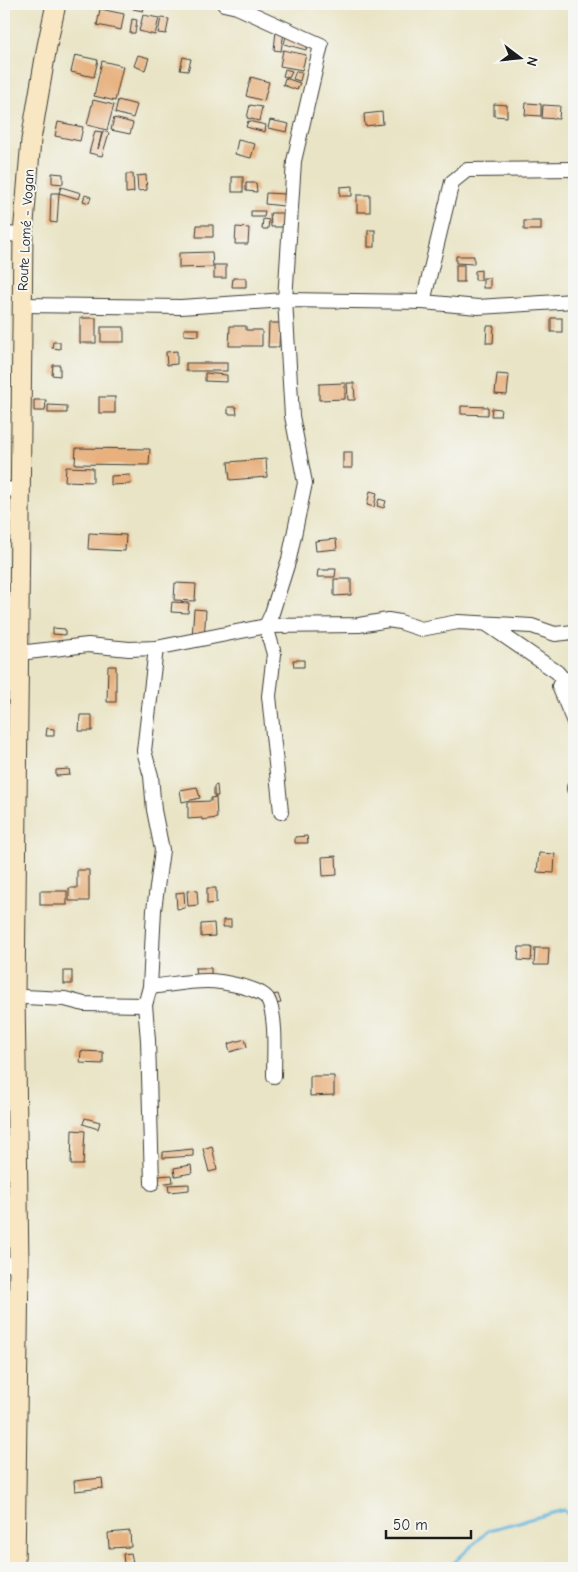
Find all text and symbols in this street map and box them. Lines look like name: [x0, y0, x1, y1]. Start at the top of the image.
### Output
north arrow: [496, 32, 546, 82]
text: N: [523, 55, 541, 68]
street label: Route Lomé - Vogan: [14, 169, 38, 291]
scale bar: [386, 1507, 470, 1539]
text: 50 m: [393, 1516, 428, 1534]

